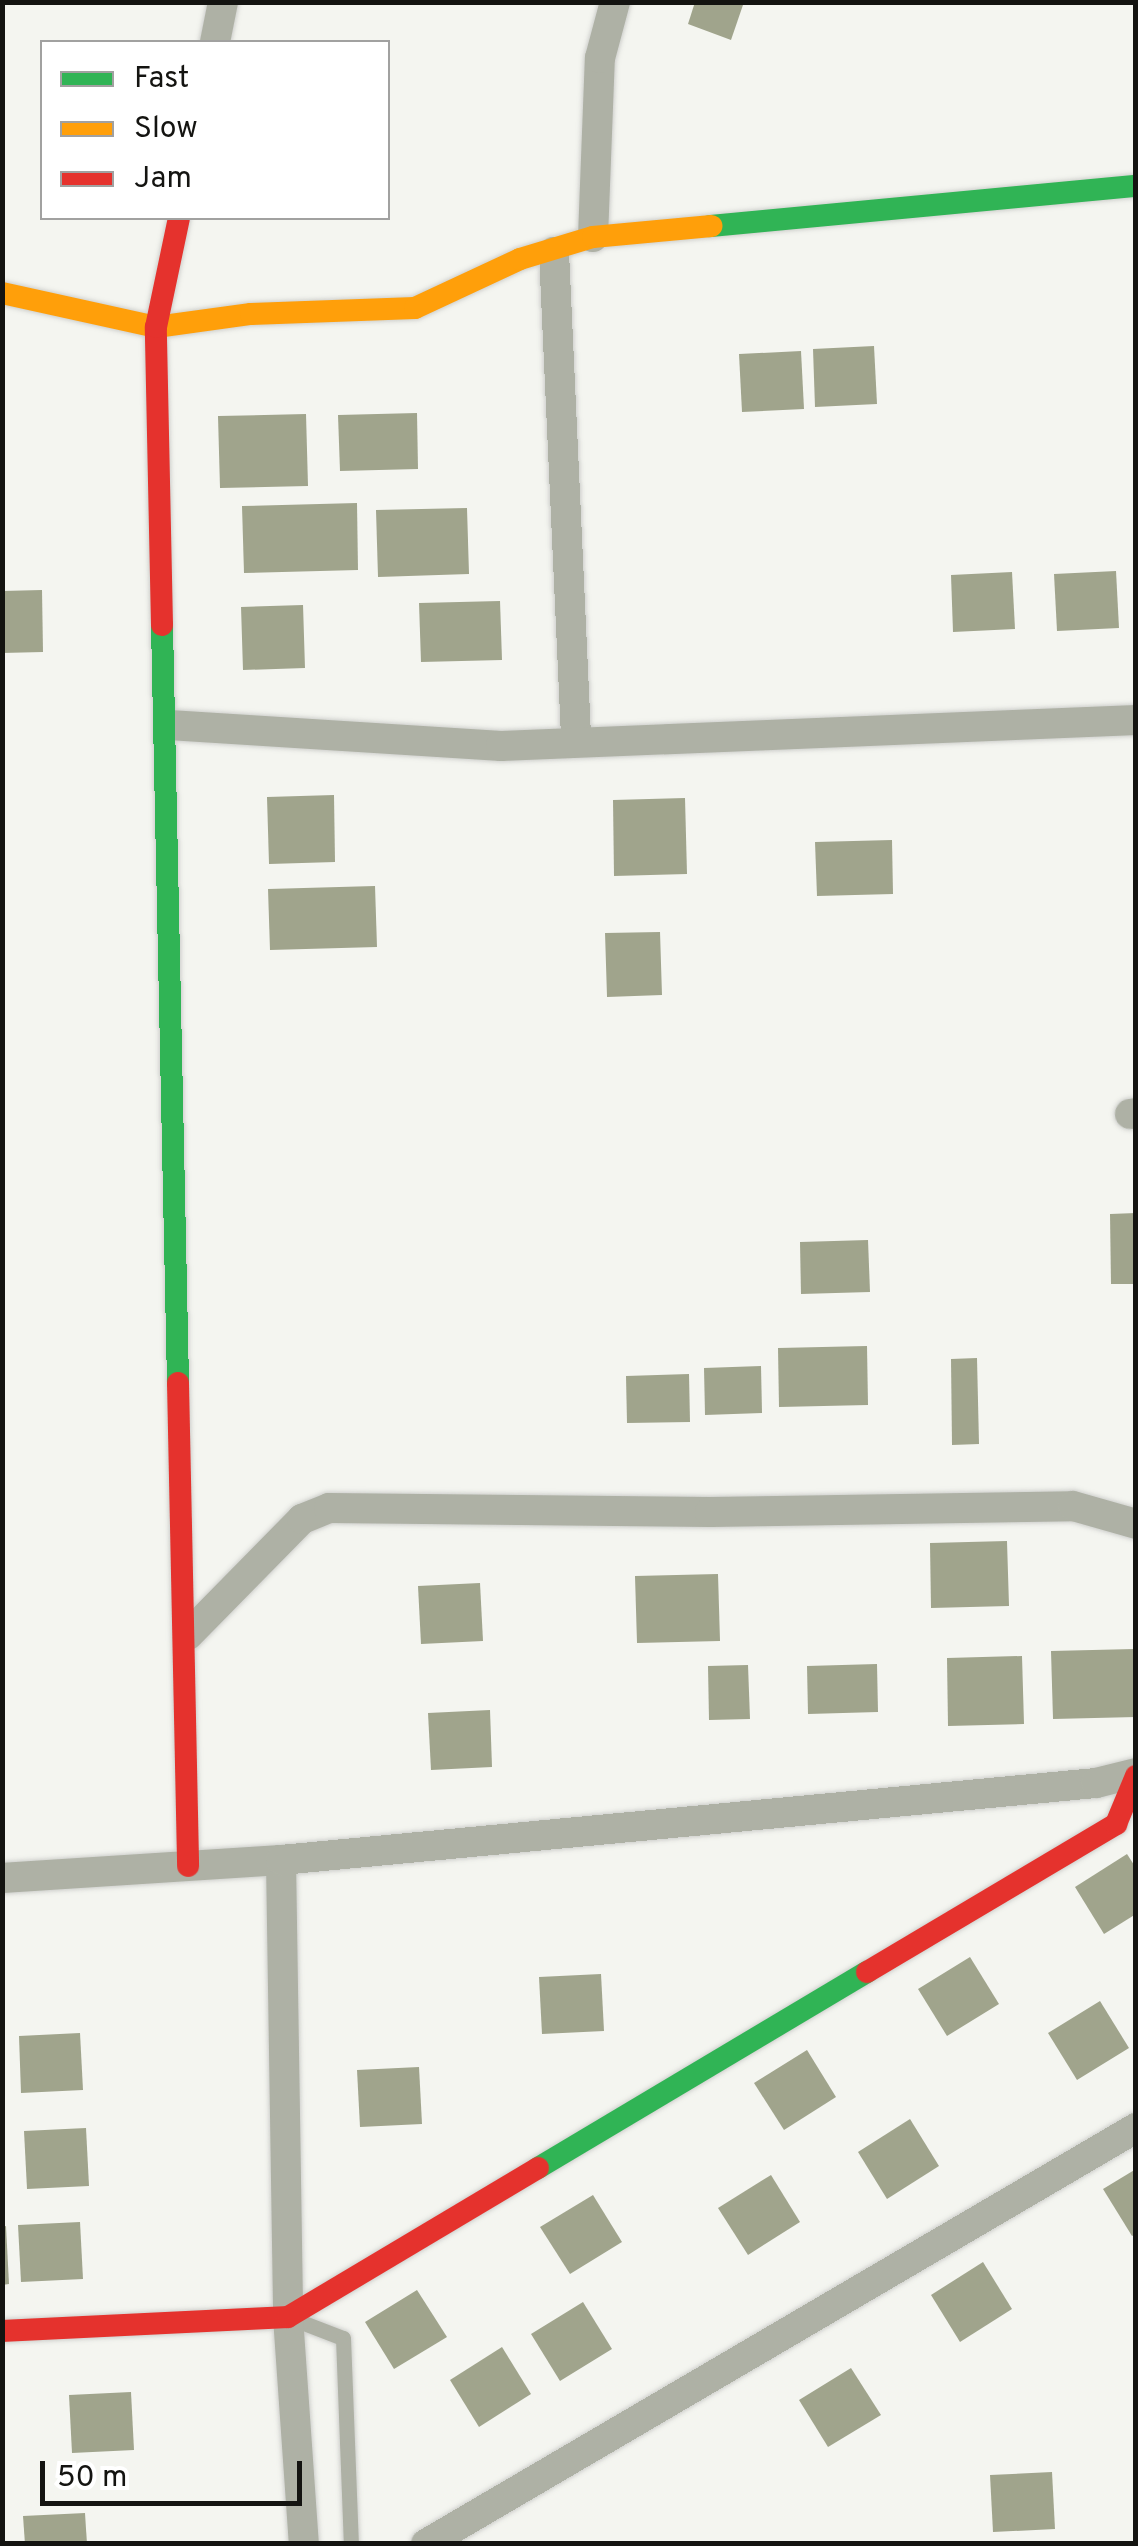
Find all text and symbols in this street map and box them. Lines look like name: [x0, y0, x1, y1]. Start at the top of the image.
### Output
legend: [40, 40, 390, 220]
text: Fast: [134, 61, 189, 98]
text: Slow: [134, 111, 198, 148]
text: Jam: [134, 161, 192, 198]
scale bar: [45, 2441, 308, 2503]
text: 50 m: [57, 2460, 127, 2497]

